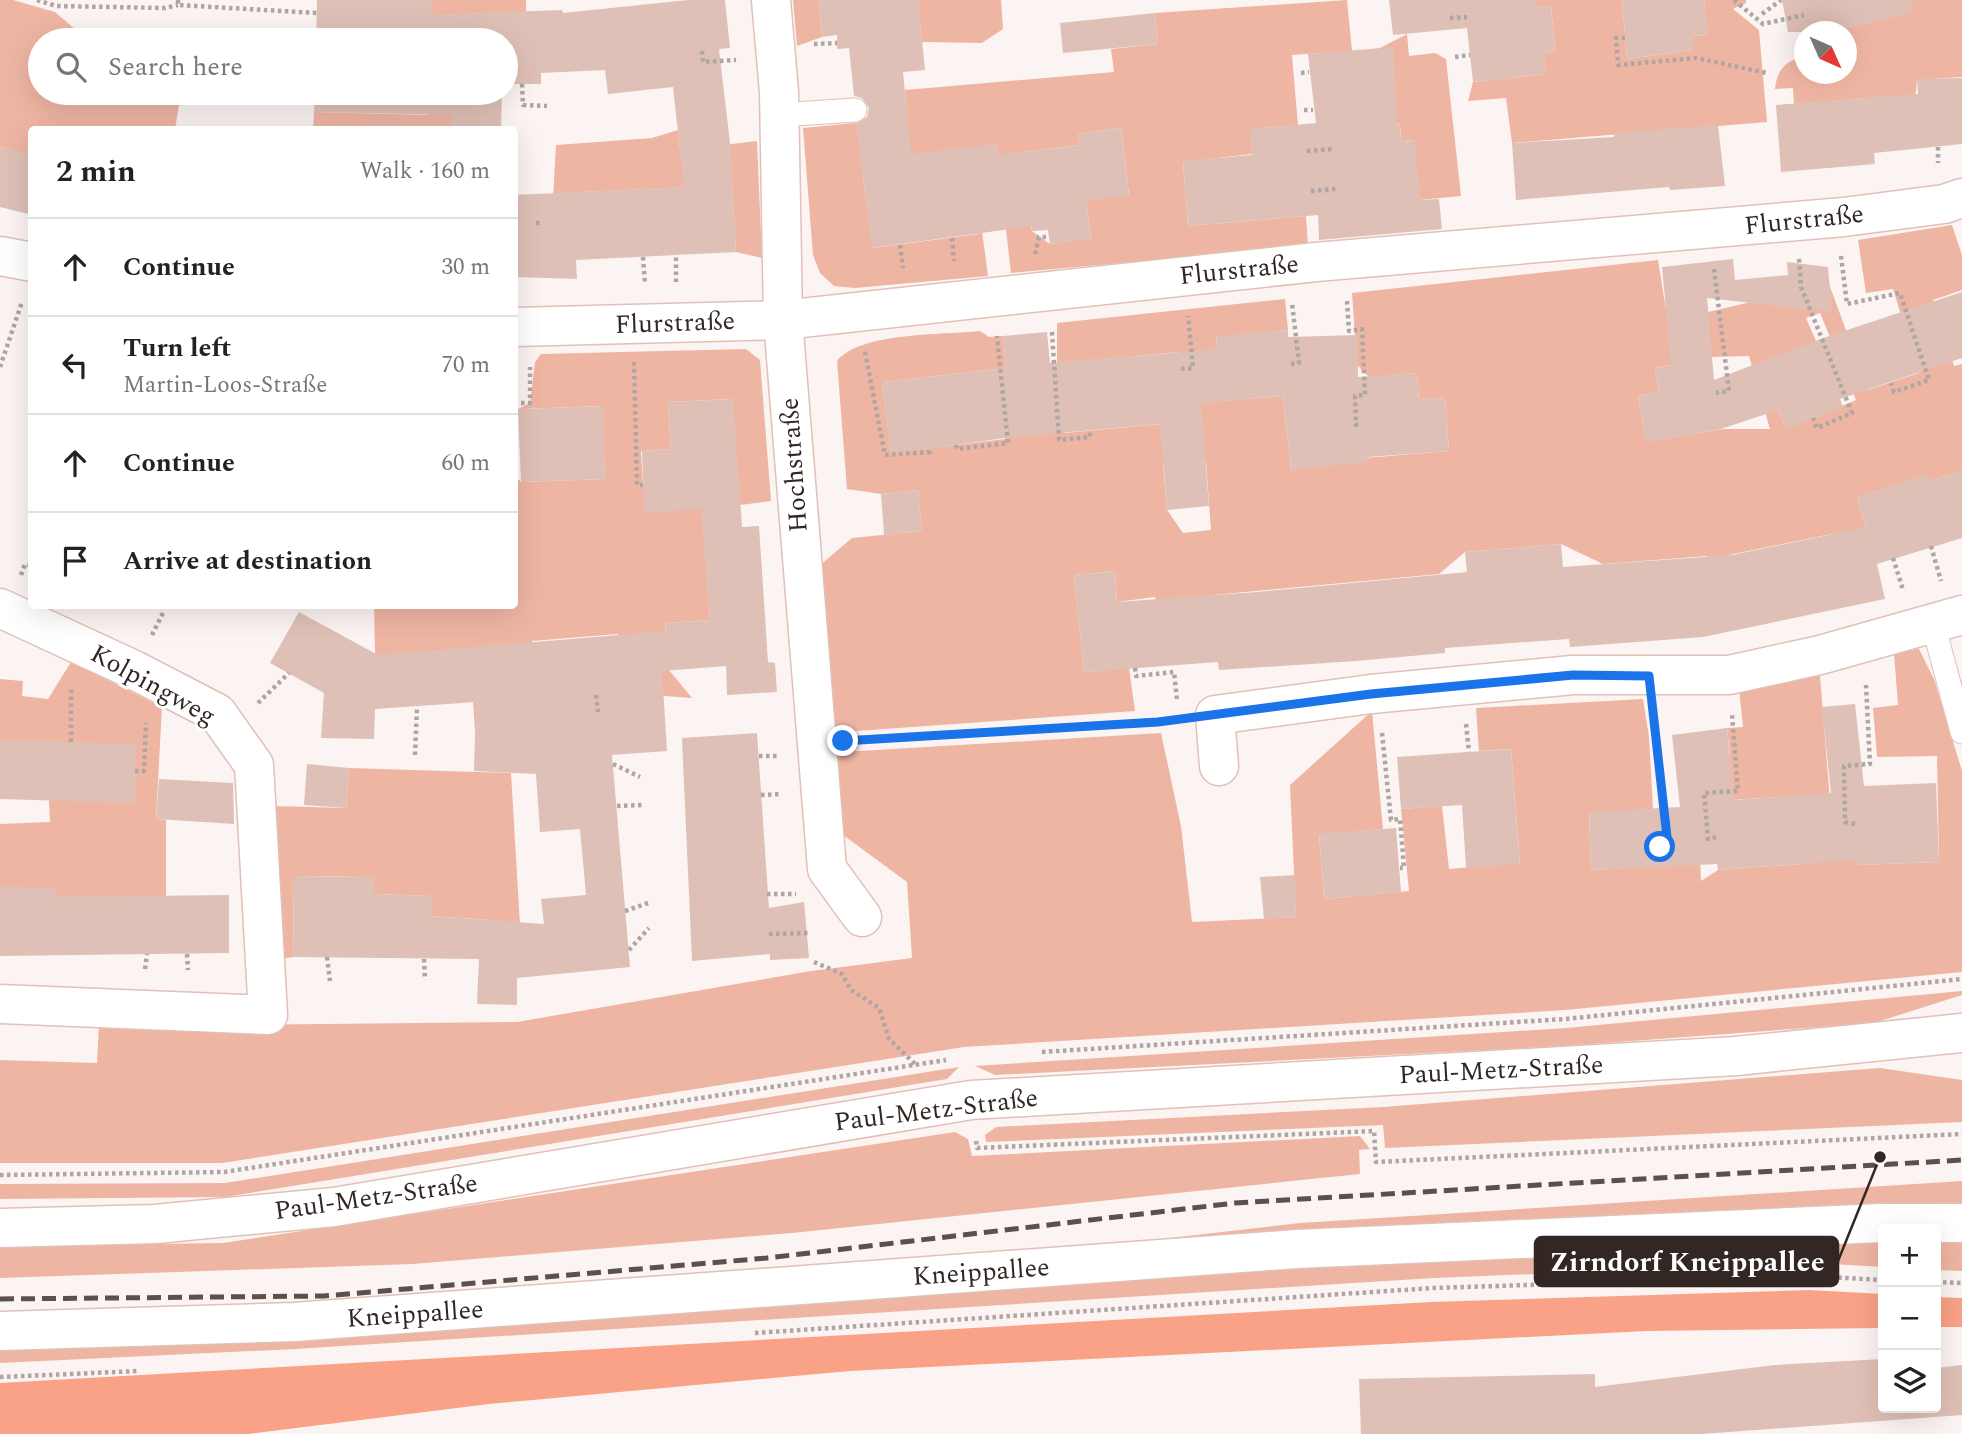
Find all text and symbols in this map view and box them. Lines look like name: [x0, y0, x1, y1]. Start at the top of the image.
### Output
north arrow: [1794, 21, 1857, 84]
search box: [28, 28, 518, 105]
text: Search here: [108, 47, 243, 87]
icon: search: [52, 48, 90, 86]
text: 2 min: [56, 149, 136, 195]
text: Walk · 160 m: [360, 154, 490, 189]
street label: Flurstraße: [1742, 194, 1866, 246]
street label: Flurstraße: [1177, 244, 1301, 296]
text: Continue: [123, 247, 235, 287]
icon: ahead: [56, 248, 94, 286]
text: 30 m: [441, 250, 490, 285]
street label: Flurstraße: [614, 301, 736, 345]
text: Turn left: [123, 328, 231, 368]
icon: left: [56, 346, 94, 384]
text: 70 m: [441, 348, 490, 383]
text: Martin-Loos-Straße: [123, 368, 327, 403]
street label: Hochstraße: [769, 396, 819, 534]
text: Continue: [123, 443, 235, 483]
icon: ahead: [56, 444, 94, 482]
text: 60 m: [441, 446, 490, 481]
text: Arrive at destination: [123, 541, 372, 581]
icon: arrive: [56, 542, 94, 580]
street label: Kolpingweg: [83, 634, 223, 736]
route end: [827, 725, 858, 756]
route start: [1644, 831, 1675, 862]
street label: Paul-Metz-Straße: [1398, 1045, 1604, 1095]
street label: Paul-Metz-Straße: [832, 1078, 1040, 1142]
street label: Paul-Metz-Straße: [272, 1163, 480, 1231]
map controls: [1878, 1224, 1941, 1413]
button: +: [1878, 1224, 1941, 1287]
callout: Zirndorf Kneippallee: [1535, 1237, 1838, 1286]
text: Zirndorf Kneippallee: [1549, 1241, 1825, 1284]
street label: Kneippallee: [911, 1247, 1051, 1297]
button: −: [1878, 1287, 1941, 1350]
street label: Kneippallee: [345, 1289, 485, 1339]
button: layers: [1878, 1350, 1941, 1413]

